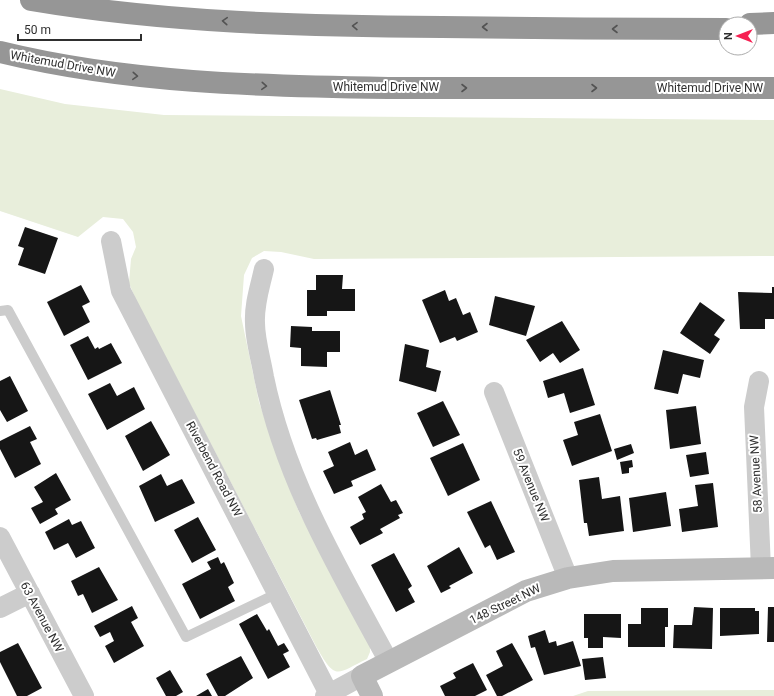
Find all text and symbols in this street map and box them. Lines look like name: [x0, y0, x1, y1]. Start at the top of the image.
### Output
scale bar: [18, 16, 141, 42]
north arrow: [718, 16, 758, 56]
one-way arrow: [222, 17, 228, 26]
one-way arrow: [352, 22, 358, 30]
text: 50 m: [24, 23, 51, 37]
one-way arrow: [482, 23, 488, 32]
one-way arrow: [612, 24, 618, 33]
text: N: [722, 32, 735, 40]
street label: Whitemud Drive NW: [9, 48, 117, 80]
one-way arrow: [132, 71, 138, 80]
street label: Whitemud Drive NW: [333, 80, 440, 94]
one-way arrow: [261, 81, 267, 90]
street label: Whitemud Drive NW: [657, 81, 764, 95]
one-way arrow: [461, 84, 467, 92]
one-way arrow: [591, 84, 597, 92]
street label: Riverbend Road NW: [183, 419, 245, 519]
street label: 58 Avenue NW: [747, 434, 765, 513]
street label: 59 Avenue NW: [510, 446, 552, 524]
street label: 63 Avenue NW: [18, 579, 67, 655]
street label: 148 Street NW: [467, 581, 543, 627]

